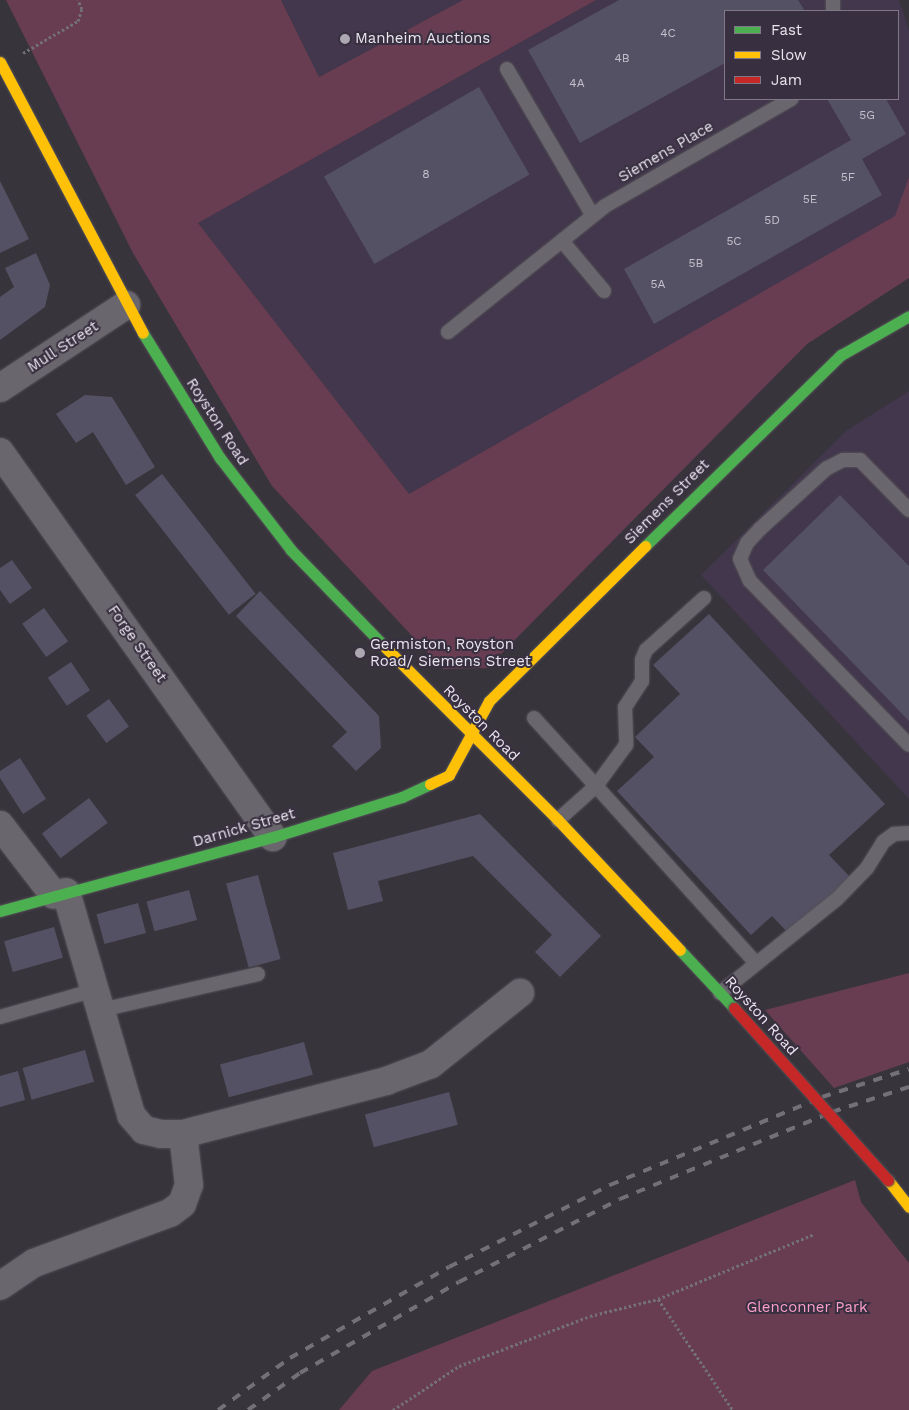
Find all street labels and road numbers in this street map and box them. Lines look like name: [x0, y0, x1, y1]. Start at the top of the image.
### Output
street label: Siemens Place: [615, 118, 717, 186]
street label: Mull Street: [24, 317, 102, 377]
street label: Royston Road: [182, 375, 252, 469]
street label: Siemens Street: [621, 456, 713, 548]
street label: Forge Street: [104, 602, 170, 686]
street label: Royston Road: [439, 681, 523, 765]
street label: Darnick Street: [191, 805, 297, 851]
street label: Royston Road: [721, 973, 801, 1059]

